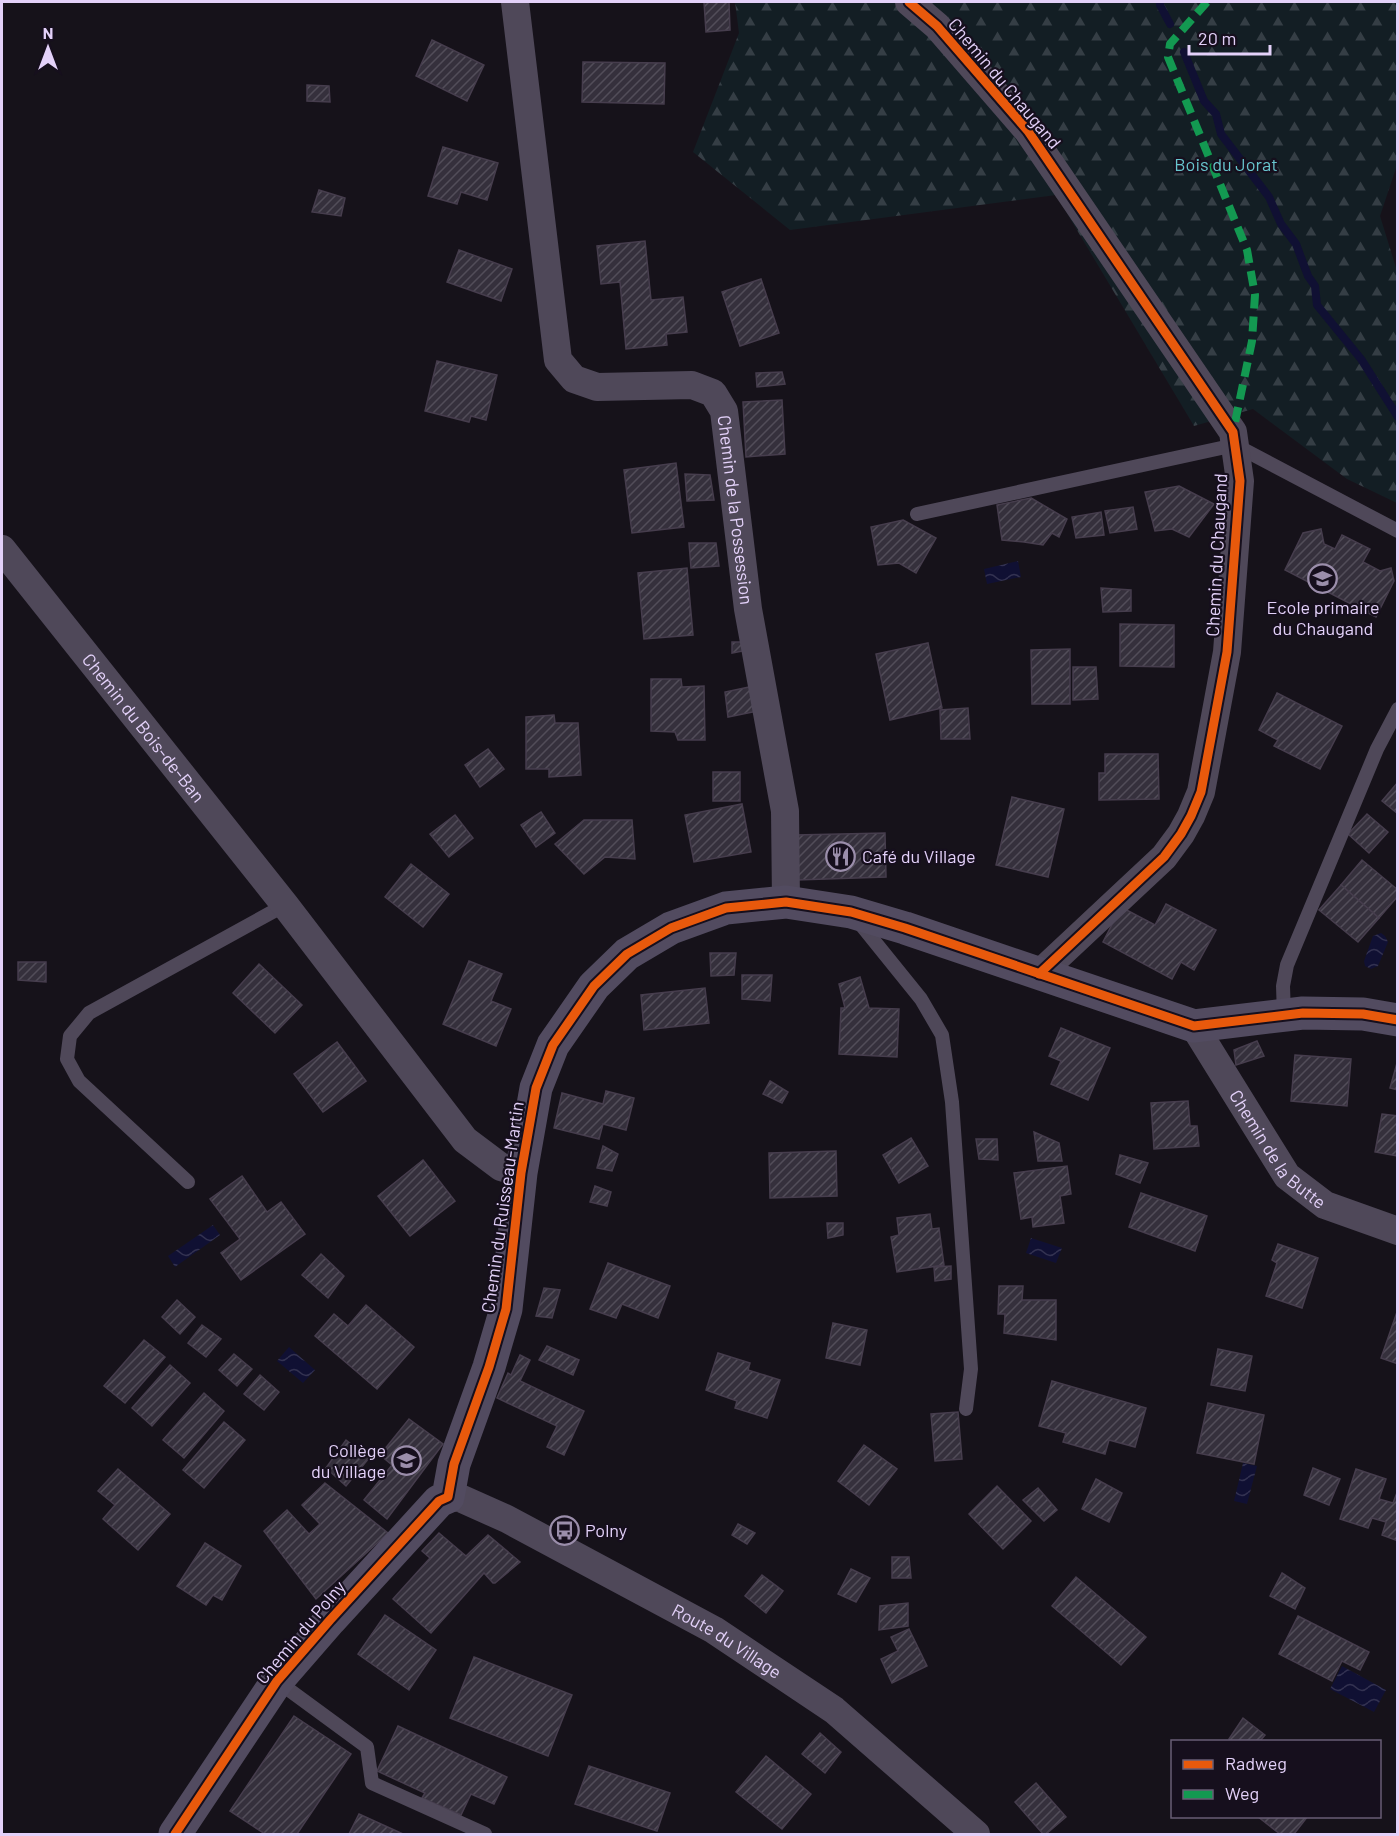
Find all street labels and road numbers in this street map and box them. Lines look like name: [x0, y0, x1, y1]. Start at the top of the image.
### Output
street label: Chemin du Chaugand: [944, 13, 1066, 153]
street label: Chemin de la Possession: [714, 414, 758, 606]
street label: Chemin du Chaugand: [1201, 473, 1231, 637]
street label: Chemin du Bois-de-Ban: [78, 649, 210, 806]
street label: Chemin de la Butte: [1225, 1086, 1331, 1213]
street label: Chemin du Ruisseau-Martin: [476, 1100, 528, 1314]
street label: Chemin du Polny: [250, 1576, 350, 1688]
street label: Route du Village: [668, 1599, 786, 1683]

